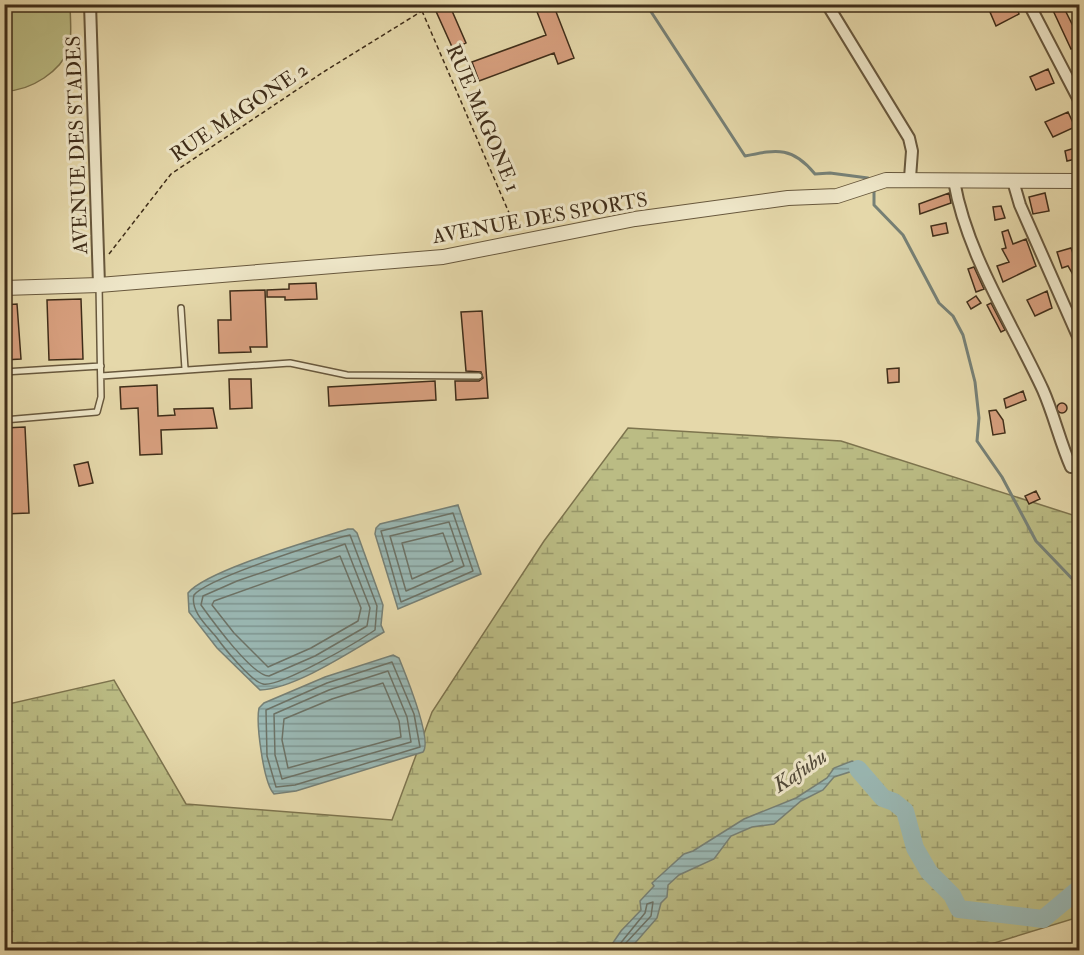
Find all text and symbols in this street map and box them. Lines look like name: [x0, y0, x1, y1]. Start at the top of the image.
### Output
street label: AVENUE DES STADES: [61, 35, 93, 256]
street label: RUE MAGONE 1: [441, 41, 525, 195]
street label: RUE MAGONE 2: [166, 57, 312, 167]
street label: AVENUE DES SPORTS: [430, 187, 649, 249]
water label: Kafubu: [767, 743, 832, 799]

